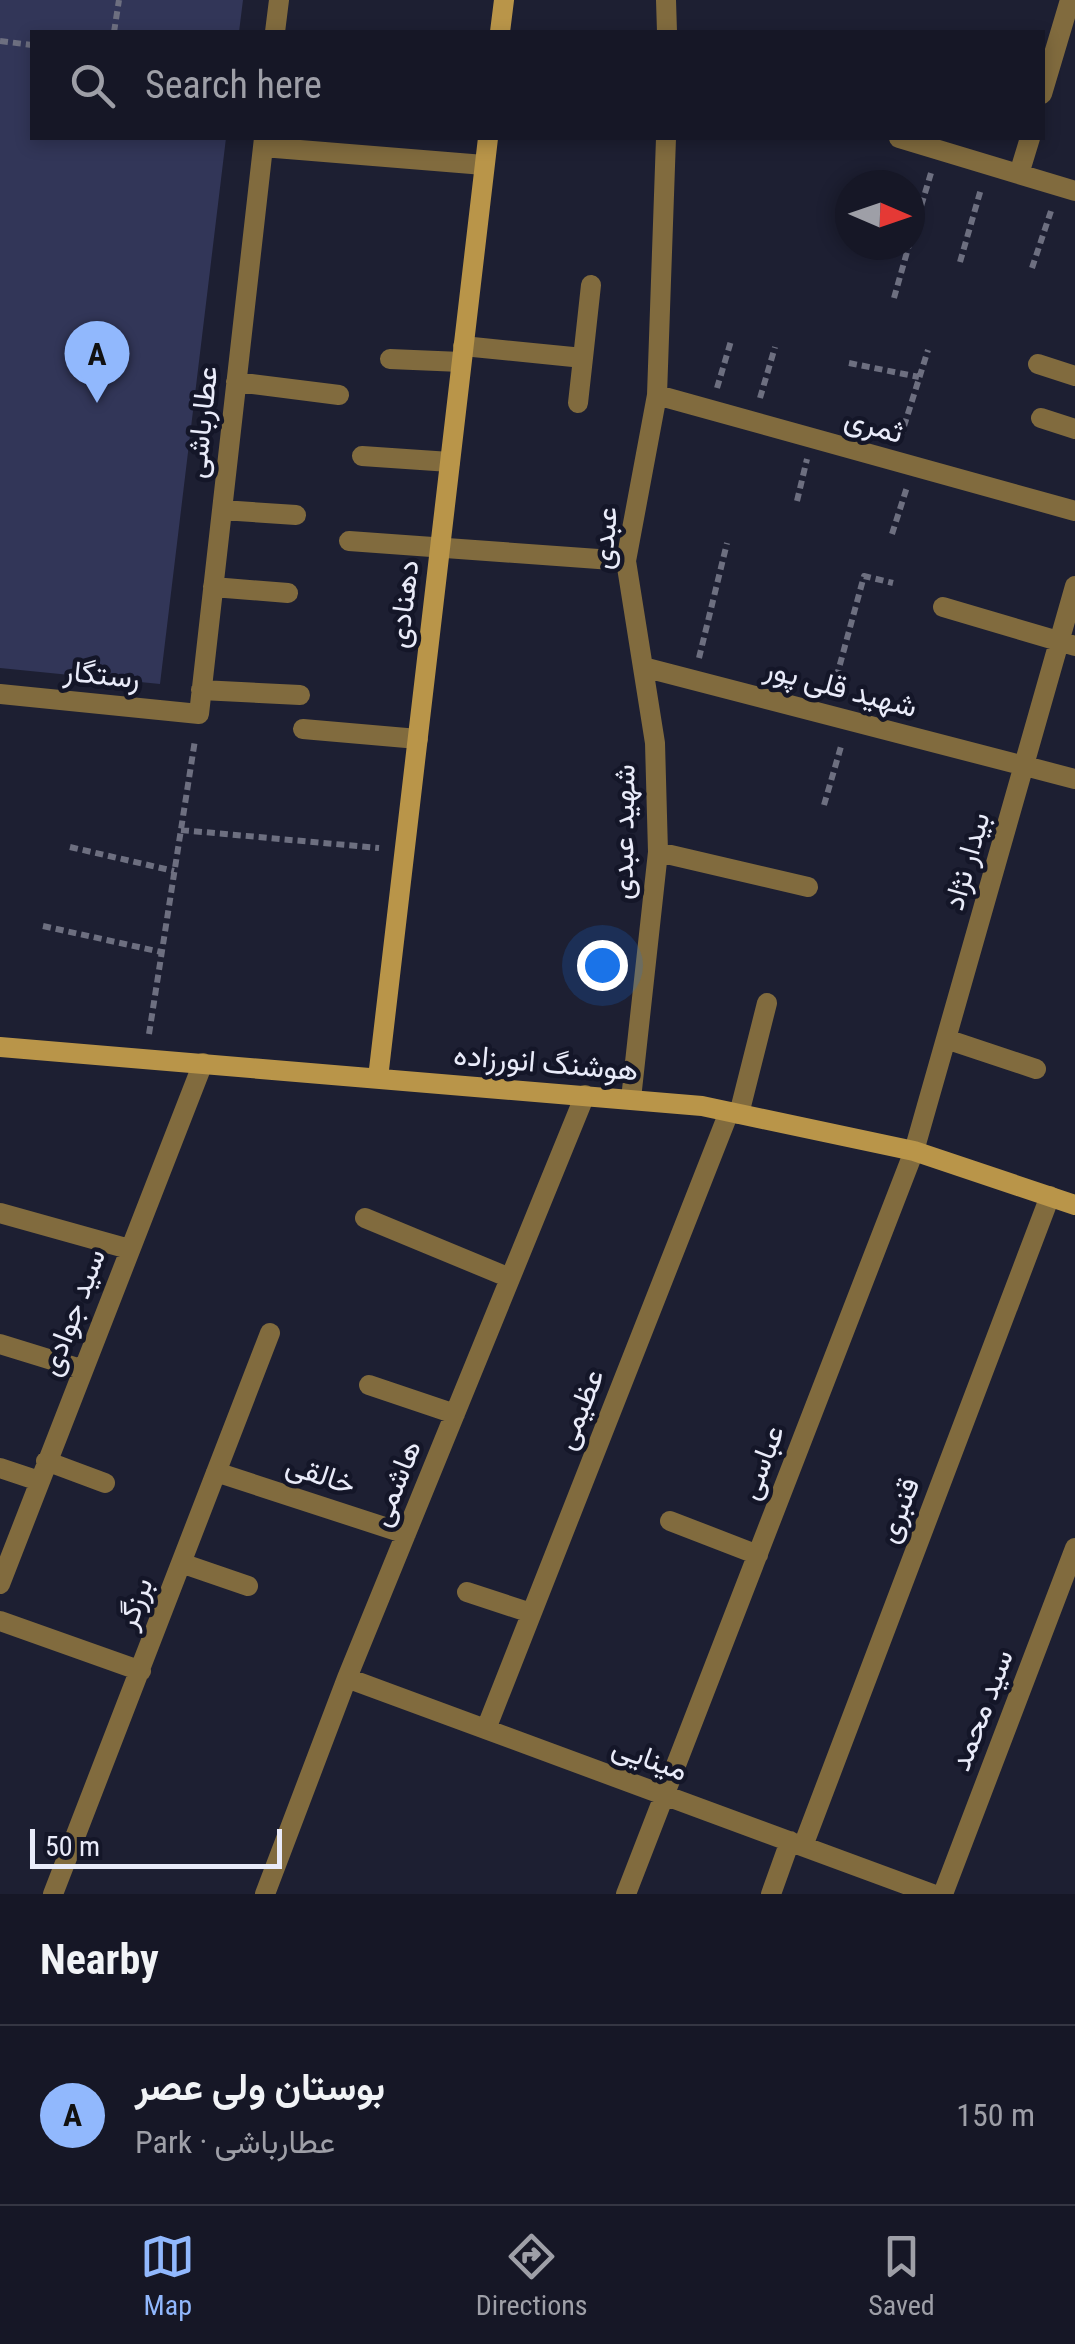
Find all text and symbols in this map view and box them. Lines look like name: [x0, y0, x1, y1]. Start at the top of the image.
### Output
search box: [30, 30, 1045, 140]
icon: search: [65, 58, 120, 113]
text: Search here: [145, 63, 322, 107]
north arrow: [835, 170, 925, 260]
pin: A: [64, 320, 130, 403]
street label: عطارباشی: [178, 364, 225, 480]
street label: ثمری: [840, 400, 907, 451]
street label: عبدی: [584, 505, 625, 571]
street label: دهنادی: [380, 558, 427, 650]
street label: شهید قلی پور: [759, 650, 921, 727]
street label: رستگار: [61, 652, 142, 696]
street label: شهید عبدی: [604, 764, 643, 900]
street label: بیدار نژاد: [935, 808, 998, 914]
your location: [577, 940, 628, 991]
street label: هوشنگ انورزاده: [452, 1036, 640, 1089]
street label: سید جوادی: [32, 1243, 113, 1381]
street label: عظیمی: [547, 1364, 612, 1455]
street label: عباسی: [731, 1420, 792, 1505]
street label: هاشمی: [362, 1435, 429, 1531]
street label: خالقی: [282, 1446, 360, 1503]
street label: قنبری: [870, 1472, 927, 1548]
street label: برزگر: [108, 1572, 161, 1635]
street label: سید محمد: [942, 1644, 1020, 1776]
street label: مینایی: [607, 1728, 693, 1789]
scale bar: [30, 1824, 282, 1868]
text: 50 m: [45, 1830, 100, 1863]
text: Nearby: [40, 1935, 159, 1984]
text: بوستان ولی عصر: [135, 2065, 385, 2109]
text: A: [63, 2096, 82, 2134]
text: 150 m: [956, 2096, 1035, 2134]
text: Park · عطارباشی: [135, 2123, 335, 2161]
tab: Map: [140, 2229, 195, 2322]
tab: Directions: [476, 2229, 588, 2322]
tab: Saved: [868, 2229, 935, 2322]

